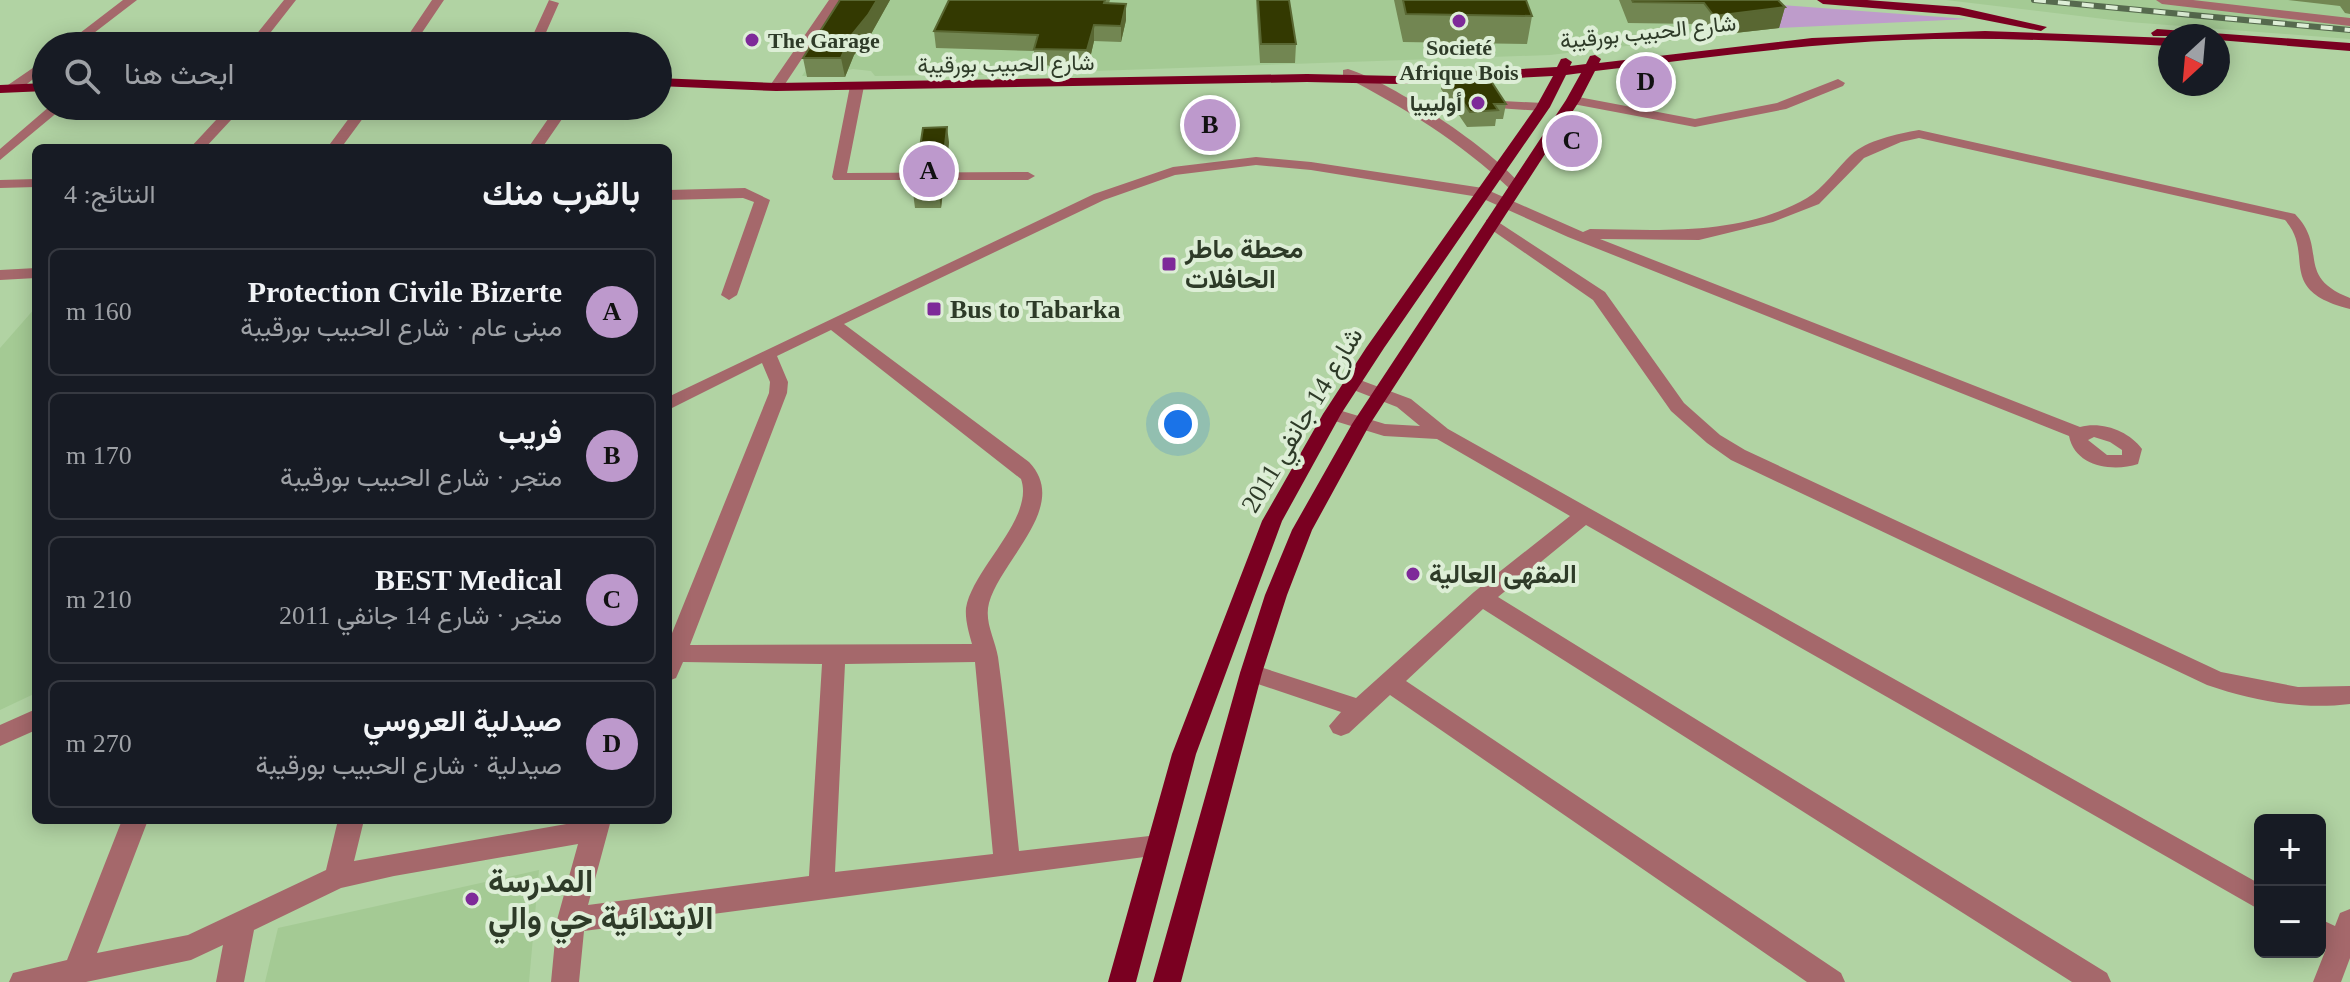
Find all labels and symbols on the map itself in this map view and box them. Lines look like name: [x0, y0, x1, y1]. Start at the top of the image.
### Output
street label: شارع الحبيب بورقيبة: [1559, 10, 1738, 56]
marker: Societé Afrique Bois: [1450, 12, 1468, 30]
north arrow: [2158, 24, 2230, 96]
place label: The Garage: [768, 28, 880, 53]
marker: The Garage: [743, 31, 761, 49]
place label: Societé Afrique Bois: [1399, 35, 1519, 85]
street label: شارع الحبيب بورقيبة: [917, 50, 1095, 80]
pin: D: [1620, 52, 1672, 112]
place label: أوليبيا: [1410, 91, 1462, 117]
marker: أوليبيا: [1469, 94, 1487, 112]
pin: B: [1184, 95, 1236, 155]
pin: C: [1546, 111, 1598, 171]
pin: A: [903, 141, 955, 201]
place label: محطة ماطر الحافلات: [1184, 235, 1304, 294]
marker: محطة ماطر الحافلات: [1160, 255, 1178, 273]
place label: Bus to Tabarka: [950, 295, 1121, 324]
marker: Bus to Tabarka: [925, 300, 943, 318]
street label: شارع 14 جانفي 2011: [1235, 322, 1374, 521]
your location: [1158, 404, 1198, 444]
place label: المقهى العالية: [1429, 560, 1577, 590]
marker: المقهى العالية: [1404, 565, 1422, 583]
place label: المدرسة الابتدائية حي والي: [488, 863, 713, 945]
marker: المدرسة الابتدائية حي والي: [463, 890, 481, 908]

